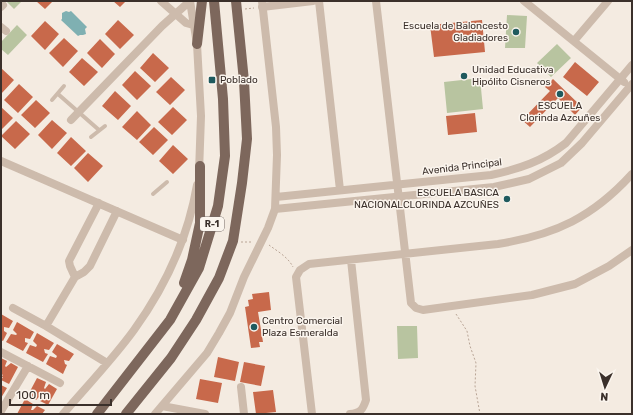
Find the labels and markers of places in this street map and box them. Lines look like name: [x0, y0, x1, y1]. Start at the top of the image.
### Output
place label: Escuela de Baloncesto Gladiadores: [403, 20, 508, 44]
marker: Escuela de Baloncesto Gladiadores: [511, 27, 521, 37]
place label: Unidad Educativa Hipólito Cisneros: [472, 64, 554, 88]
marker: Unidad Educativa Hipólito Cisneros: [459, 71, 469, 81]
place label: Poblado: [220, 74, 258, 86]
marker: Poblado: [207, 75, 217, 85]
marker: ESCUELA Clorinda Azcuñes: [555, 89, 565, 99]
place label: ESCUELA Clorinda Azcuñes: [520, 100, 600, 124]
place label: ESCUELA BASICA NACIONALCLORINDA AZCUÑES: [354, 187, 499, 211]
marker: ESCUELA BASICA NACIONALCLORINDA AZCUÑES: [502, 194, 512, 204]
place label: Centro Comercial Plaza Esmeralda: [262, 315, 343, 339]
marker: Centro Comercial Plaza Esmeralda: [249, 322, 259, 332]

